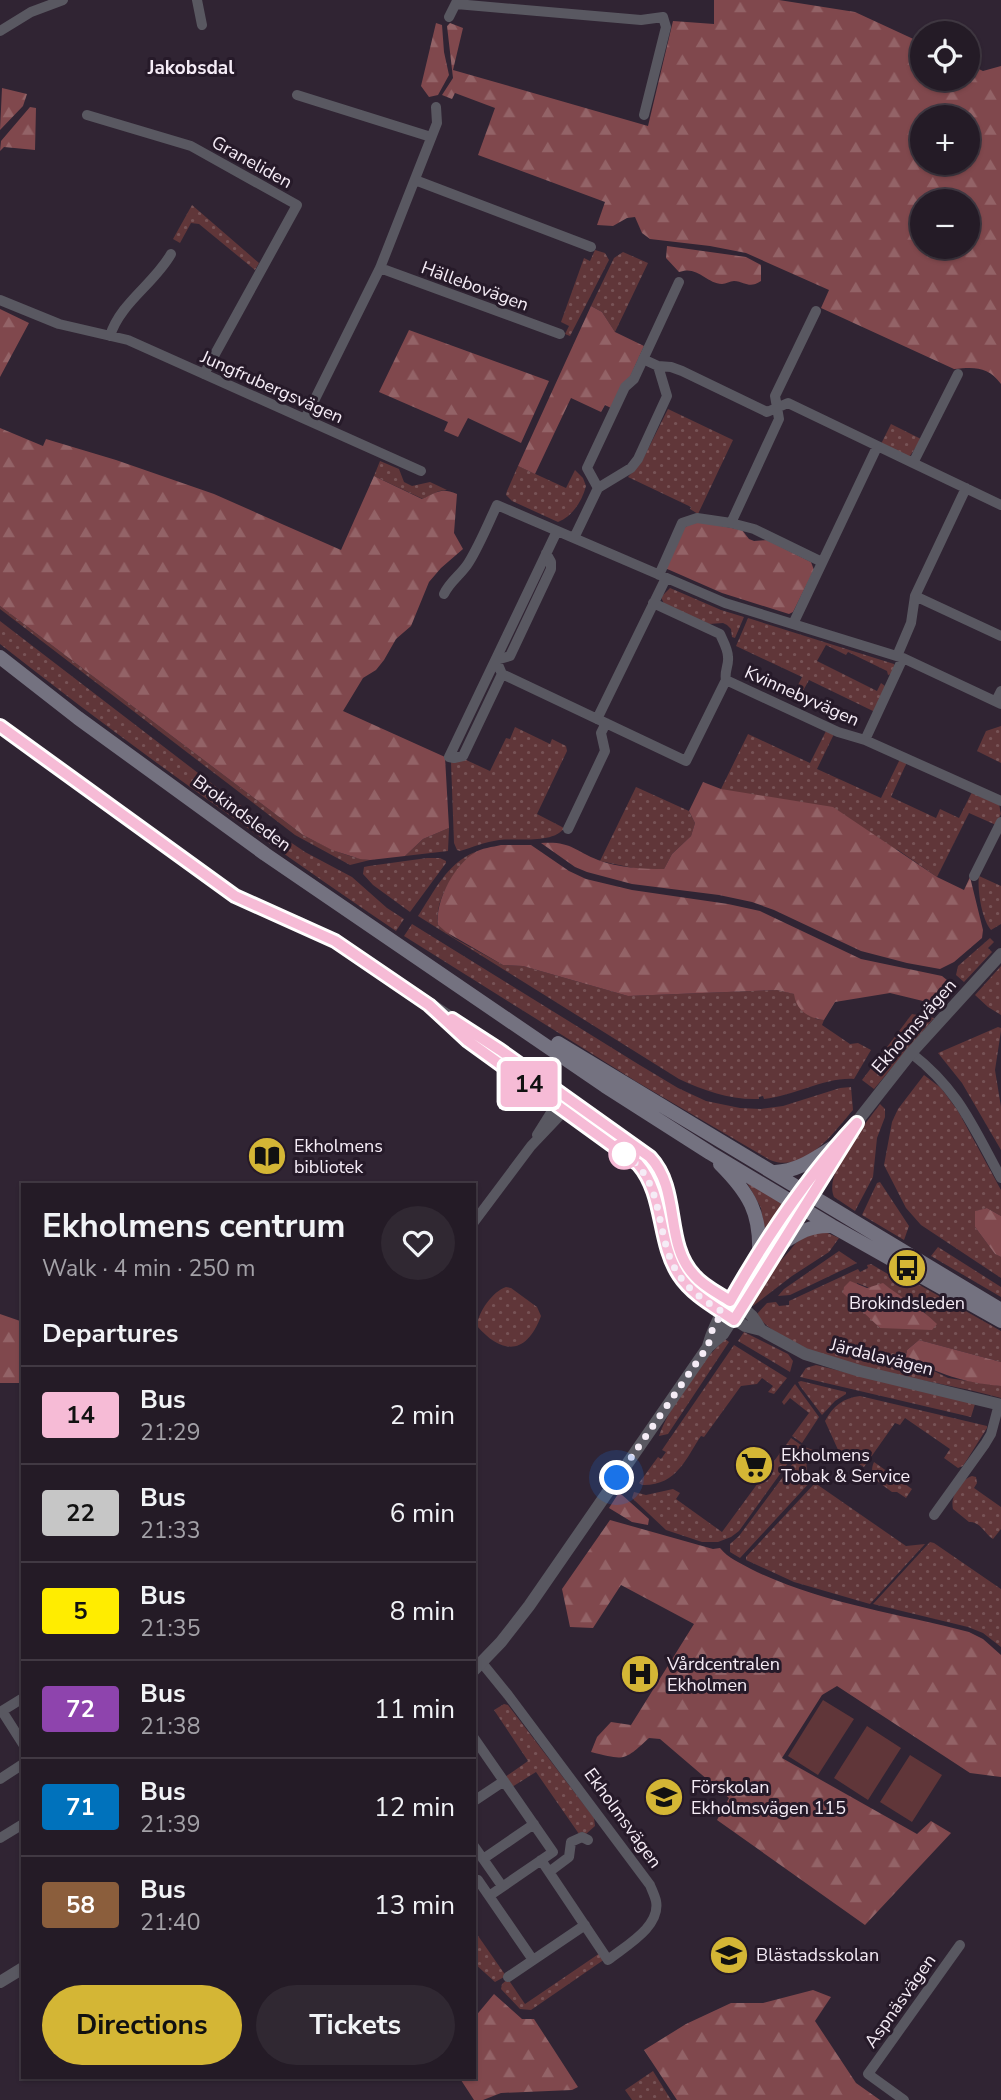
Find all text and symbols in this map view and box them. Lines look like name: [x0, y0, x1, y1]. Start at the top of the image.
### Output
map controls: [910, 21, 980, 259]
button: locate: [910, 21, 980, 91]
district label: Jakobsdal: [147, 55, 234, 81]
button: +: [910, 105, 980, 175]
street label: Graneliden: [207, 130, 297, 194]
button: −: [910, 189, 980, 259]
street label: Hällebovägen: [418, 255, 532, 317]
street label: Jungfrubergsvägen: [196, 344, 347, 429]
street label: Kvinnebyvägen: [741, 660, 863, 732]
street label: Brokindsleden: [188, 769, 296, 857]
street label: Ekholmsvägen: [866, 974, 962, 1078]
line badge: 14: [498, 1061, 560, 1107]
text: 14: [515, 1068, 543, 1100]
place label: Ekholmens bibliotek: [294, 1134, 383, 1179]
library icon: Ekholmens bibliotek: [246, 1135, 288, 1177]
unlabelled marker: [609, 1139, 639, 1169]
text: Ekholmens centrum: [42, 1204, 345, 1249]
button: heart: [381, 1206, 455, 1280]
bus stop icon: Brokindsleden: [886, 1247, 928, 1289]
text: Walk · 4 min · 250 m: [42, 1253, 255, 1284]
place label: Brokindsleden: [849, 1291, 965, 1315]
text: Departures: [42, 1316, 178, 1351]
street label: Järdalavägen: [827, 1332, 936, 1381]
text: Bus: [140, 1382, 186, 1417]
text: 2 min: [390, 1398, 455, 1433]
text: 14: [66, 1399, 95, 1431]
text: 21:29: [140, 1417, 200, 1448]
place label: Ekholmens Tobak & Service: [781, 1443, 910, 1488]
supermarket icon: Ekholmens Tobak & Service: [733, 1444, 775, 1486]
your location: [599, 1460, 634, 1495]
text: Bus: [140, 1480, 186, 1515]
text: 6 min: [390, 1496, 455, 1531]
text: 22: [66, 1497, 95, 1529]
text: 21:33: [140, 1515, 200, 1546]
text: Bus: [140, 1578, 186, 1613]
text: 8 min: [390, 1594, 455, 1629]
text: 5: [73, 1595, 88, 1627]
text: 21:35: [140, 1613, 200, 1644]
place label: Vårdcentralen Ekholmen: [666, 1652, 780, 1697]
hospital icon: Vårdcentralen Ekholmen: [619, 1653, 661, 1695]
text: Bus: [140, 1676, 186, 1711]
text: 11 min: [374, 1692, 455, 1727]
text: 72: [66, 1693, 95, 1725]
text: 21:38: [140, 1711, 200, 1742]
street label: Ekholmsvägen: [579, 1763, 667, 1873]
text: Bus: [140, 1774, 186, 1809]
place label: Förskolan Ekholmsvägen 115: [691, 1775, 846, 1820]
school or university icon: Förskolan Ekholmsvägen 115: [643, 1776, 685, 1818]
text: 12 min: [374, 1790, 455, 1825]
text: 71: [66, 1791, 95, 1823]
text: 21:39: [140, 1809, 200, 1840]
text: Bus: [140, 1872, 186, 1907]
text: 13 min: [374, 1888, 455, 1923]
text: 58: [66, 1889, 95, 1921]
text: 21:40: [140, 1907, 200, 1938]
school or university icon: Blästadsskolan: [708, 1934, 750, 1976]
place label: Blästadsskolan: [756, 1943, 879, 1967]
street label: Aspnäsvägen: [859, 1949, 941, 2053]
button: Directions: [42, 1985, 242, 2065]
button: Tickets: [256, 1985, 455, 2065]

